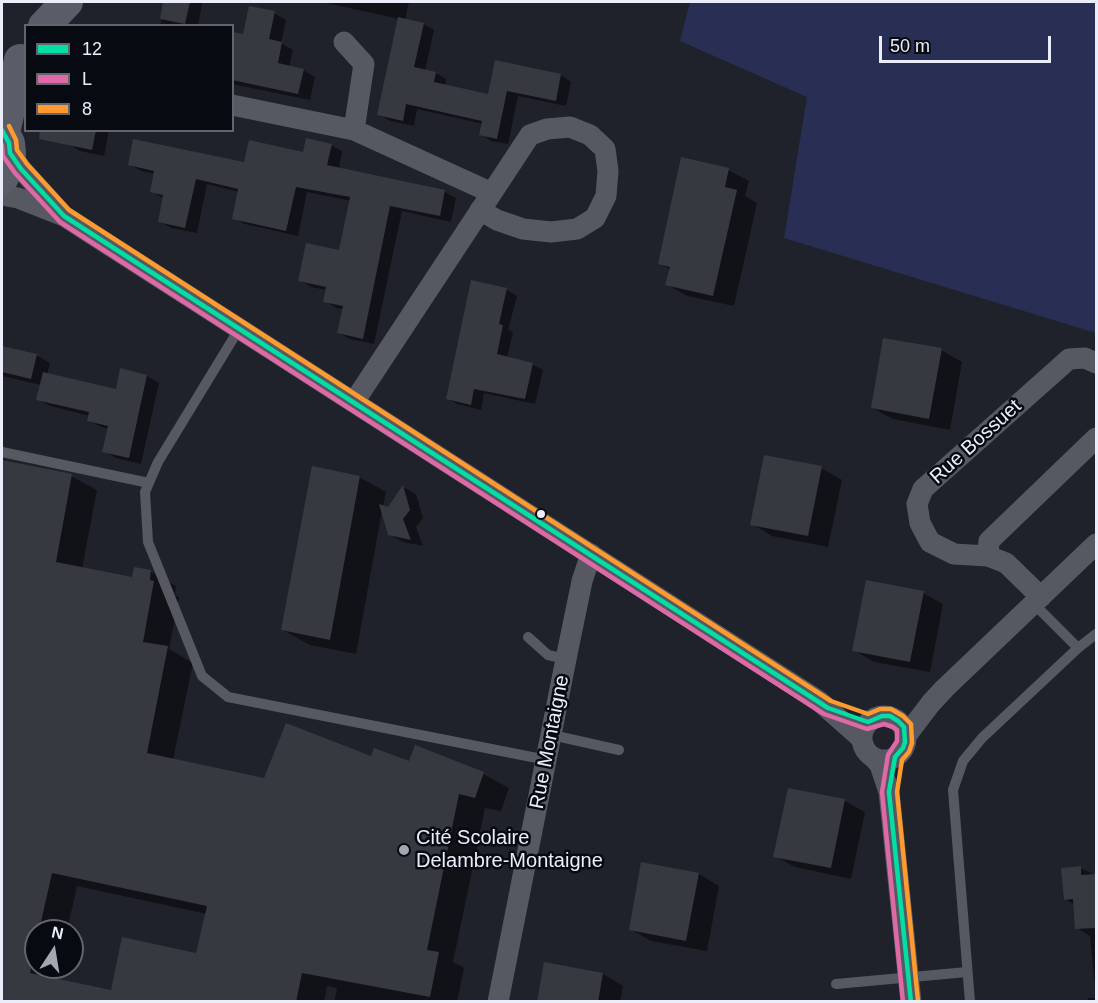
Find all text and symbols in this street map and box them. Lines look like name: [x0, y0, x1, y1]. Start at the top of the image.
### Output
legend: [24, 24, 234, 132]
scale bar: [882, 24, 1054, 62]
text: 50 m: [890, 36, 930, 56]
text: 12: [82, 39, 102, 59]
text: L: [82, 69, 92, 89]
text: 8: [82, 99, 92, 119]
street label: Rue Bossuet: [925, 395, 1027, 489]
unlabelled marker: [535, 508, 547, 520]
street label: Rue Montaigne: [525, 673, 575, 811]
place label: Cité Scolaire Delambre-Montaigne: [416, 826, 603, 873]
marker: Cité Scolaire Delambre-Montaigne: [397, 843, 411, 857]
north arrow: [24, 919, 84, 979]
text: N: [50, 923, 65, 942]

